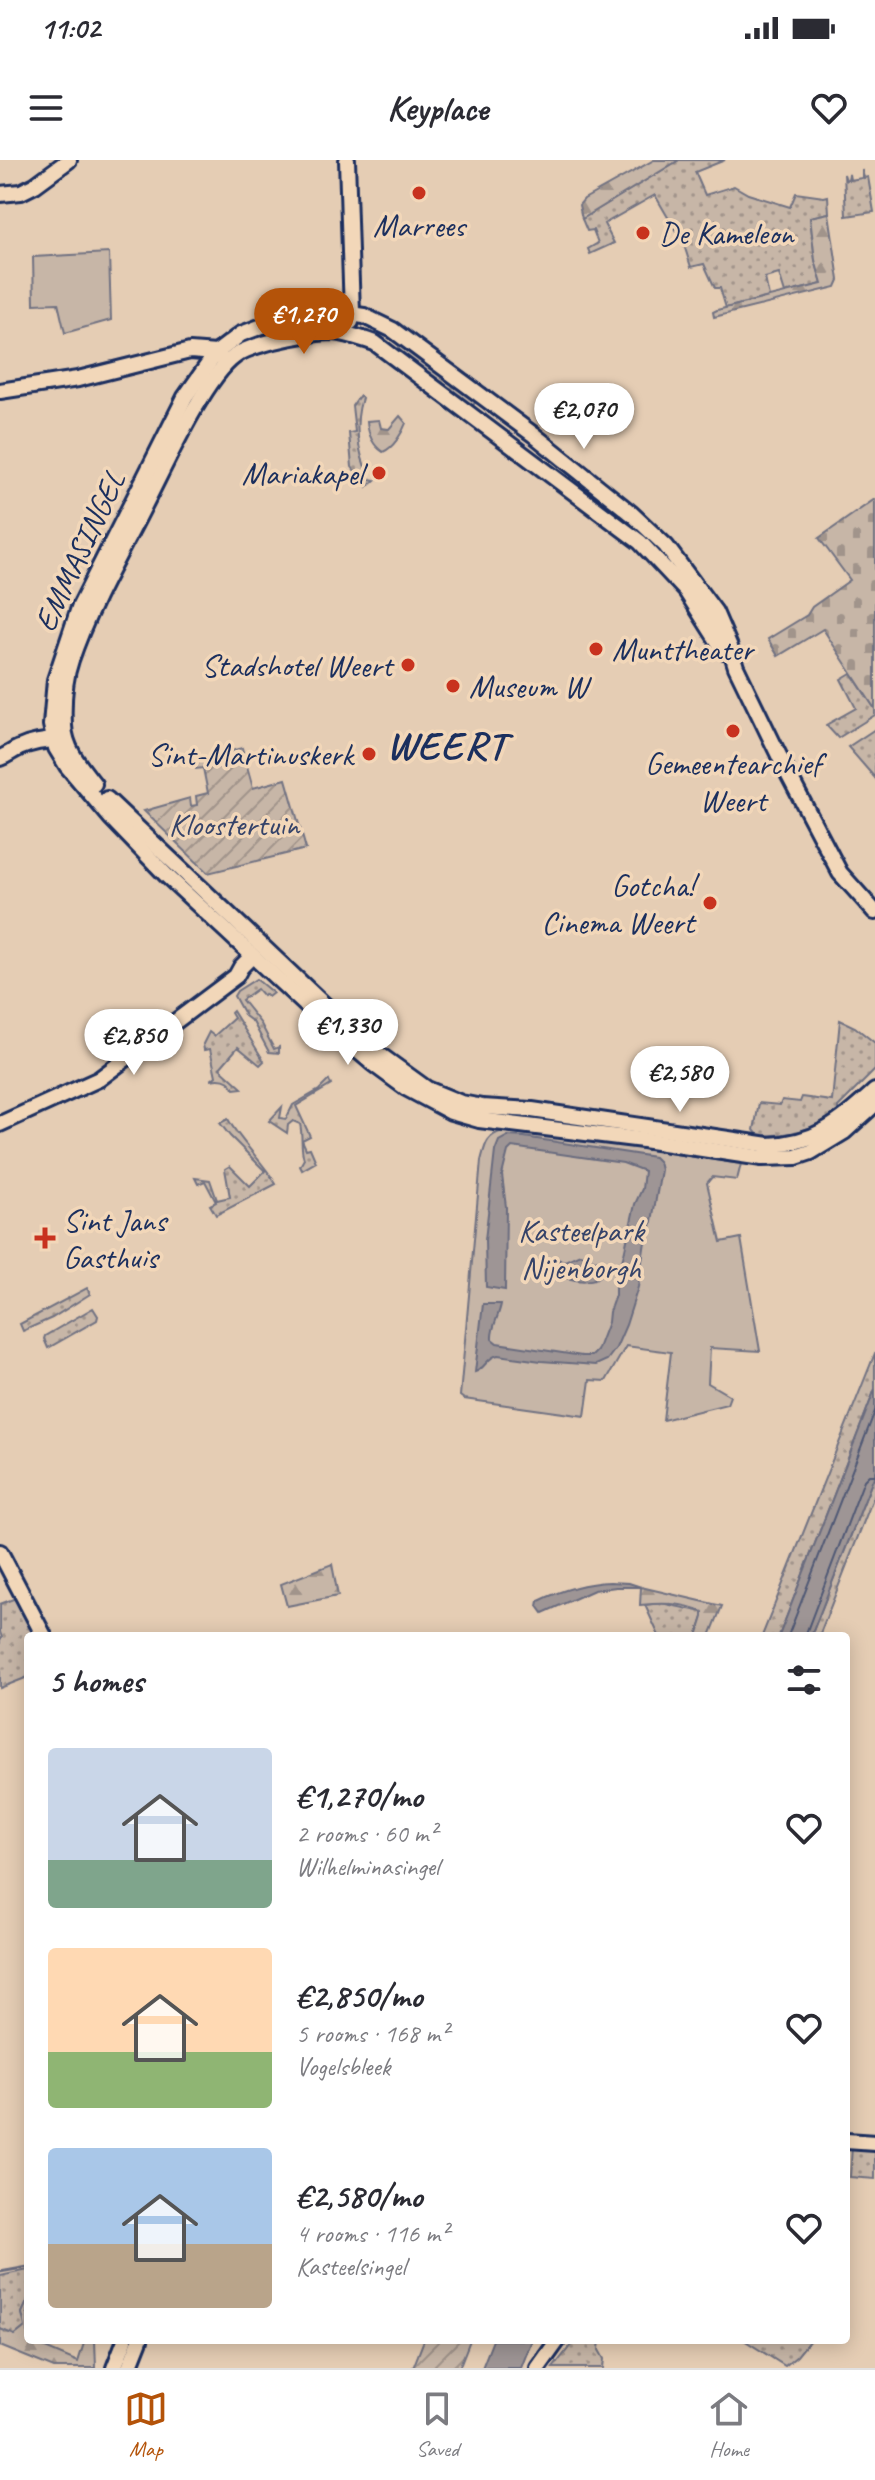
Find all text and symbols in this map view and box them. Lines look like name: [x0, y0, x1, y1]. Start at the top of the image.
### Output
text: 11:02: [40, 9, 100, 47]
text: Keyplace: [387, 85, 488, 131]
icon: menu: [24, 86, 68, 130]
icon: heart: [807, 86, 851, 130]
marker: Marrees: [410, 184, 428, 202]
place label: Marrees: [373, 205, 468, 246]
place label: De Kameleon: [659, 213, 795, 254]
marker: De Kameleon: [634, 224, 652, 242]
pin: €1,270: [239, 288, 369, 356]
text: €1,270: [272, 297, 336, 330]
pin: €2,070: [519, 383, 649, 451]
text: €2,070: [552, 392, 616, 425]
place label: Mariakapel: [242, 453, 369, 494]
street label: EMMASINGEL: [24, 464, 135, 638]
marker: Mariakapel: [370, 464, 388, 482]
place label: Munttheater: [612, 629, 756, 670]
marker: Munttheater: [587, 640, 605, 658]
place label: Stadshotel Weert: [201, 645, 395, 686]
marker: Stadshotel Weert: [399, 656, 417, 674]
place label: Museum W: [469, 666, 593, 707]
marker: Museum W: [444, 677, 462, 695]
district label: WEERT: [386, 721, 514, 771]
marker: Gemeentearchief Weert: [724, 722, 742, 740]
place label: Sint-Martinuskerk: [148, 734, 355, 775]
place label: Gemeentearchief Weert: [645, 743, 828, 821]
marker: Sint-Martinuskerk: [360, 745, 378, 763]
park label: Kloostertuin: [169, 804, 301, 845]
place label: Gotcha! Cinema Weert: [541, 865, 700, 943]
marker: Gotcha! Cinema Weert: [701, 894, 719, 912]
pin: €1,330: [283, 999, 413, 1067]
text: €1,330: [316, 1008, 380, 1041]
pin: €2,850: [69, 1009, 199, 1077]
text: €2,850: [102, 1018, 166, 1051]
pin: €2,580: [615, 1046, 745, 1114]
text: €2,580: [648, 1055, 712, 1088]
place label: Sint Jans Gasthuis: [63, 1200, 169, 1278]
park label: Kasteelpark Nijenborgh: [518, 1210, 646, 1288]
marker: Sint Jans Gasthuis: [34, 1227, 56, 1249]
icon: filters: [782, 1658, 826, 1702]
text: 5 homes: [48, 1659, 143, 1702]
text: €1,270/mo: [296, 1774, 423, 1817]
icon: home: [112, 1780, 208, 1876]
icon: heart: [782, 1806, 826, 1850]
text: 2 rooms · 60 m²: [296, 1817, 437, 1850]
text: Wilhelminasingel: [296, 1850, 439, 1883]
text: €2,850/mo: [296, 1974, 422, 2017]
icon: home: [112, 1980, 208, 2076]
icon: heart: [782, 2006, 826, 2050]
text: 5 rooms · 168 m²: [296, 2017, 448, 2050]
text: Vogelsbleek: [296, 2050, 390, 2083]
text: €2,580/mo: [296, 2174, 422, 2217]
icon: home: [112, 2180, 208, 2276]
icon: heart: [782, 2206, 826, 2250]
text: 4 rooms · 116 m²: [296, 2217, 448, 2250]
text: Kasteelsingel: [296, 2250, 406, 2283]
tab: Map: [124, 2387, 168, 2463]
tab: Saved: [415, 2387, 459, 2463]
tab: Home: [707, 2387, 751, 2463]

